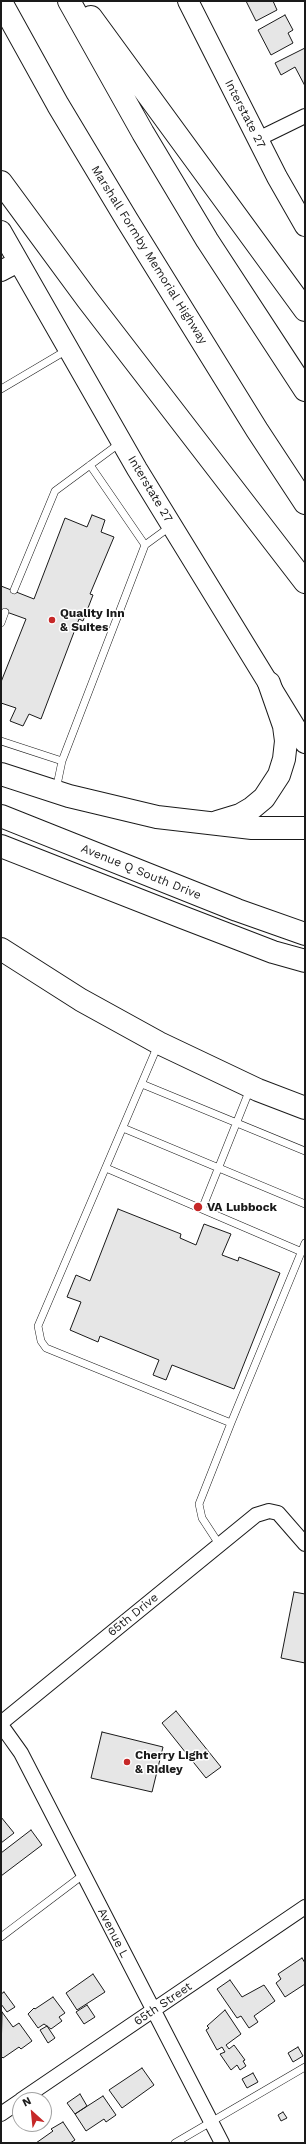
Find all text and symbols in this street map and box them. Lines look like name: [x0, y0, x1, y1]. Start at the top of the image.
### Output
street label: Interstate 27: [222, 77, 268, 151]
street label: Marshall Formby Memorial Highway: [88, 163, 210, 347]
street label: Interstate 27: [125, 453, 175, 525]
place label: Quality Inn & Suites: [60, 606, 125, 634]
marker: Quality Inn & Suites: [47, 615, 57, 625]
street label: Avenue Q South Drive: [79, 841, 203, 903]
place label: VA Lubbock: [207, 1200, 277, 1214]
marker: VA Lubbock: [192, 1201, 204, 1213]
street label: 65th Drive: [105, 1590, 161, 1640]
place label: Cherry Light & Ridley: [135, 1748, 208, 1776]
marker: Cherry Light & Ridley: [122, 1757, 132, 1767]
street label: Avenue L: [94, 1906, 132, 1960]
street label: 65th Street: [131, 1979, 195, 2029]
north arrow: [12, 2092, 52, 2132]
text: N: [20, 2094, 33, 2109]

